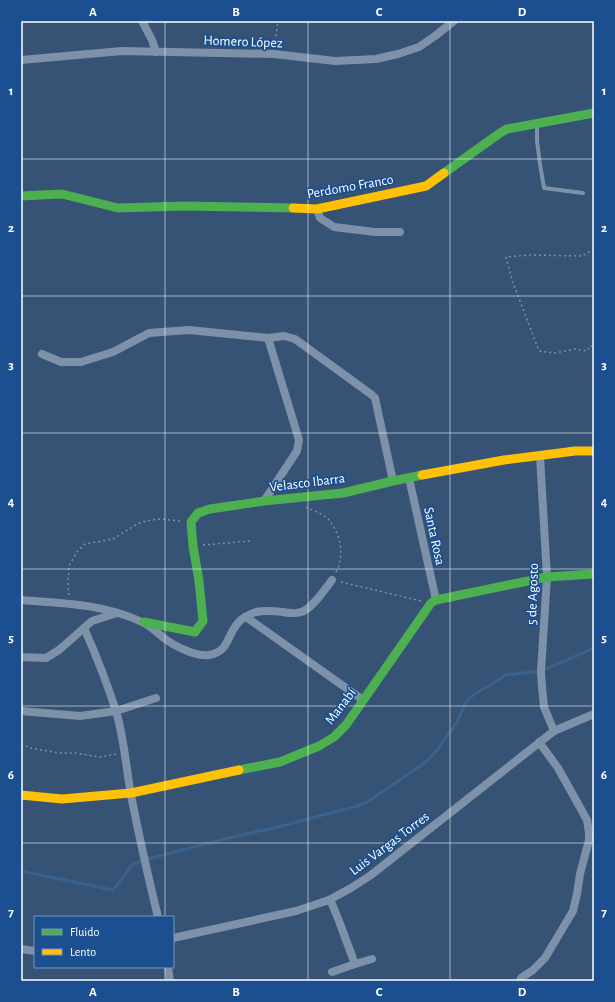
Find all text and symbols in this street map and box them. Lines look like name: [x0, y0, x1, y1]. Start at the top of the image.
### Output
text: A: [89, 6, 97, 19]
text: B: [232, 6, 240, 19]
text: C: [376, 6, 383, 19]
text: D: [518, 6, 527, 19]
street label: Homero López: [203, 34, 283, 50]
text: 1: [9, 85, 13, 98]
text: 1: [602, 85, 606, 98]
street label: Perdomo Franco: [306, 172, 395, 201]
text: 2: [8, 222, 14, 235]
text: 2: [601, 222, 607, 235]
text: 3: [8, 359, 14, 372]
text: 3: [601, 359, 607, 372]
street label: Velasco Ibarra: [269, 471, 346, 495]
text: 4: [8, 496, 15, 509]
text: 4: [601, 496, 608, 509]
street label: Santa Rosa: [421, 506, 447, 567]
street label: 5 de Agosto: [525, 563, 541, 625]
text: 5: [8, 632, 14, 645]
text: 5: [601, 632, 607, 645]
street label: Manabí: [323, 685, 359, 727]
text: 6: [8, 769, 14, 782]
text: 6: [601, 769, 607, 782]
street label: Luis Vargas Torres: [347, 809, 432, 878]
text: 7: [8, 906, 14, 919]
text: 7: [601, 906, 607, 919]
legend: [34, 916, 174, 968]
text: Fluido: [70, 926, 99, 938]
text: Lento: [70, 946, 96, 958]
text: A: [89, 986, 97, 999]
text: B: [232, 986, 240, 999]
text: C: [376, 986, 383, 999]
text: D: [518, 986, 527, 999]

